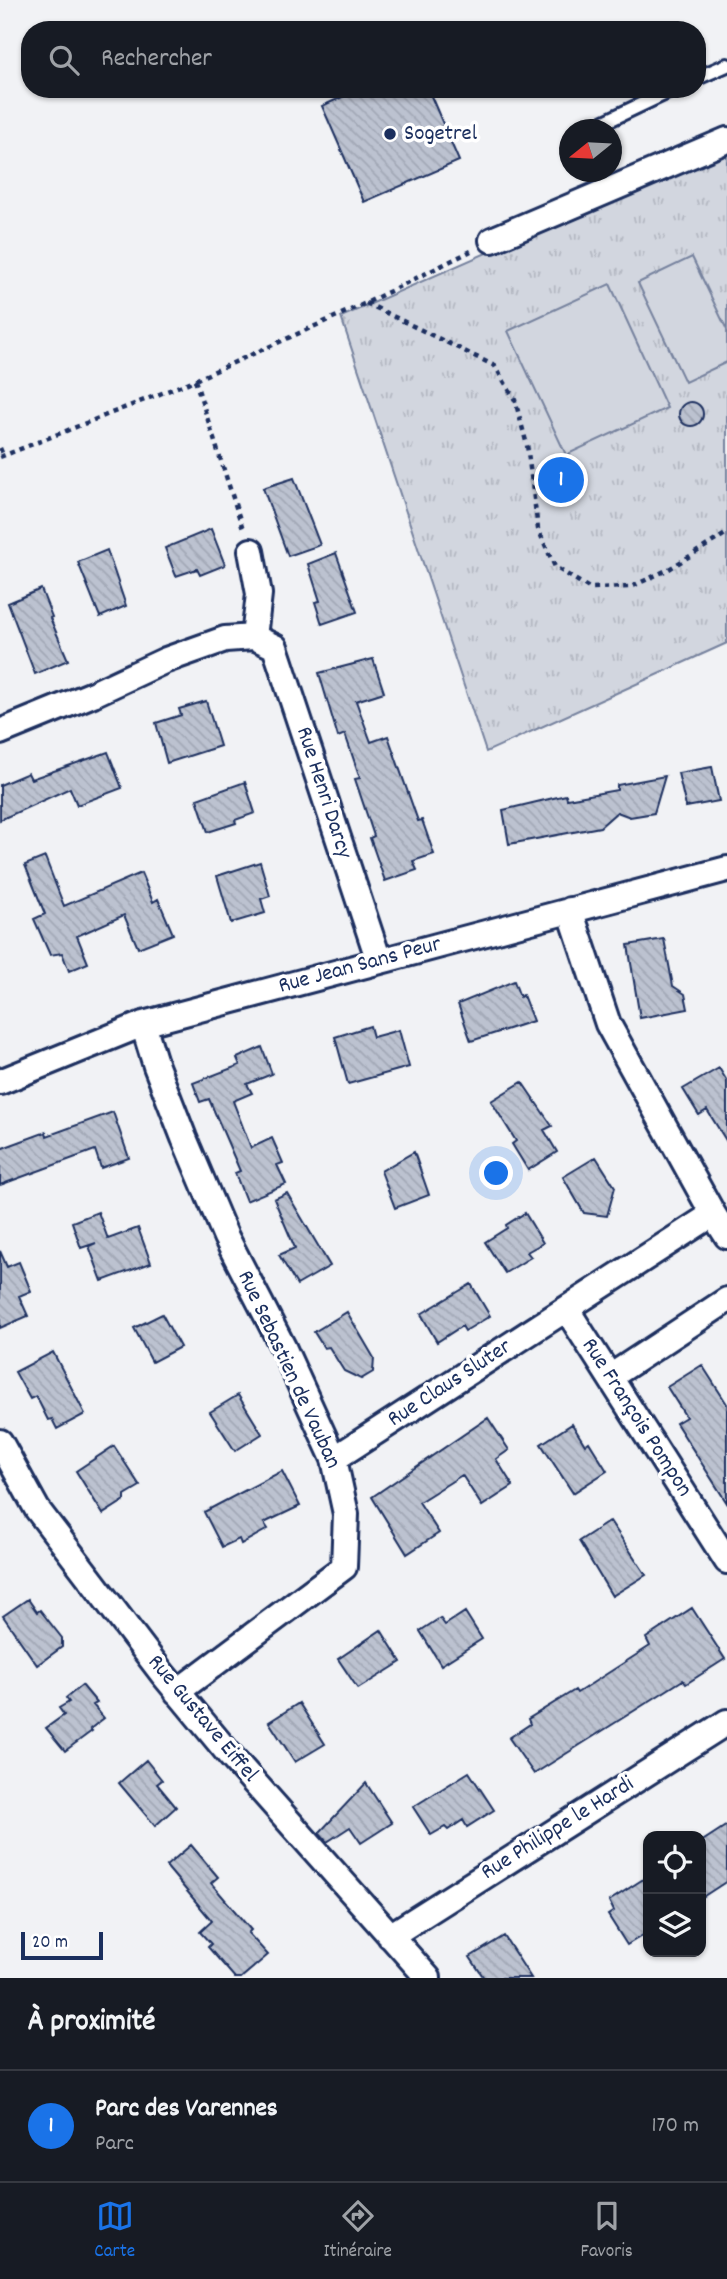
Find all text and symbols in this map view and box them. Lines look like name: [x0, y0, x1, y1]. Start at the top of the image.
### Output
search box: [21, 21, 706, 98]
icon: search: [45, 41, 83, 79]
text: Rechercher: [101, 41, 212, 78]
place label: Sogetrel: [404, 118, 478, 151]
north arrow: [559, 119, 622, 182]
marker: Sogetrel: [382, 126, 398, 142]
pin: 1: [538, 454, 584, 506]
street label: Rue Henri Darcy: [286, 723, 360, 864]
street label: Rue Jean Sans Peur: [275, 928, 445, 1004]
your location: [479, 1156, 513, 1190]
street label: Rue Sebastien de Vauban: [228, 1265, 348, 1475]
street label: Rue Claus Sluter: [382, 1331, 519, 1436]
street label: Rue François Pompon: [572, 1332, 700, 1504]
street label: Rue Gustave Eiffel: [139, 1648, 266, 1790]
street label: Rue Philippe le Hardi: [475, 1769, 641, 1889]
map controls: [643, 1831, 706, 1957]
button: locate: [643, 1831, 706, 1894]
button: layers: [643, 1894, 706, 1957]
scale bar: [21, 1929, 103, 1961]
text: 20 m: [32, 1930, 68, 1957]
text: À proximité: [28, 2002, 155, 2045]
text: Parc des Varennes: [95, 2091, 278, 2128]
text: 1: [48, 2110, 54, 2143]
text: 170 m: [652, 2110, 699, 2143]
text: Parc: [95, 2128, 134, 2161]
tab: Carte: [94, 2197, 135, 2266]
tab: Itinéraire: [324, 2197, 392, 2266]
tab: Favoris: [580, 2197, 633, 2266]

